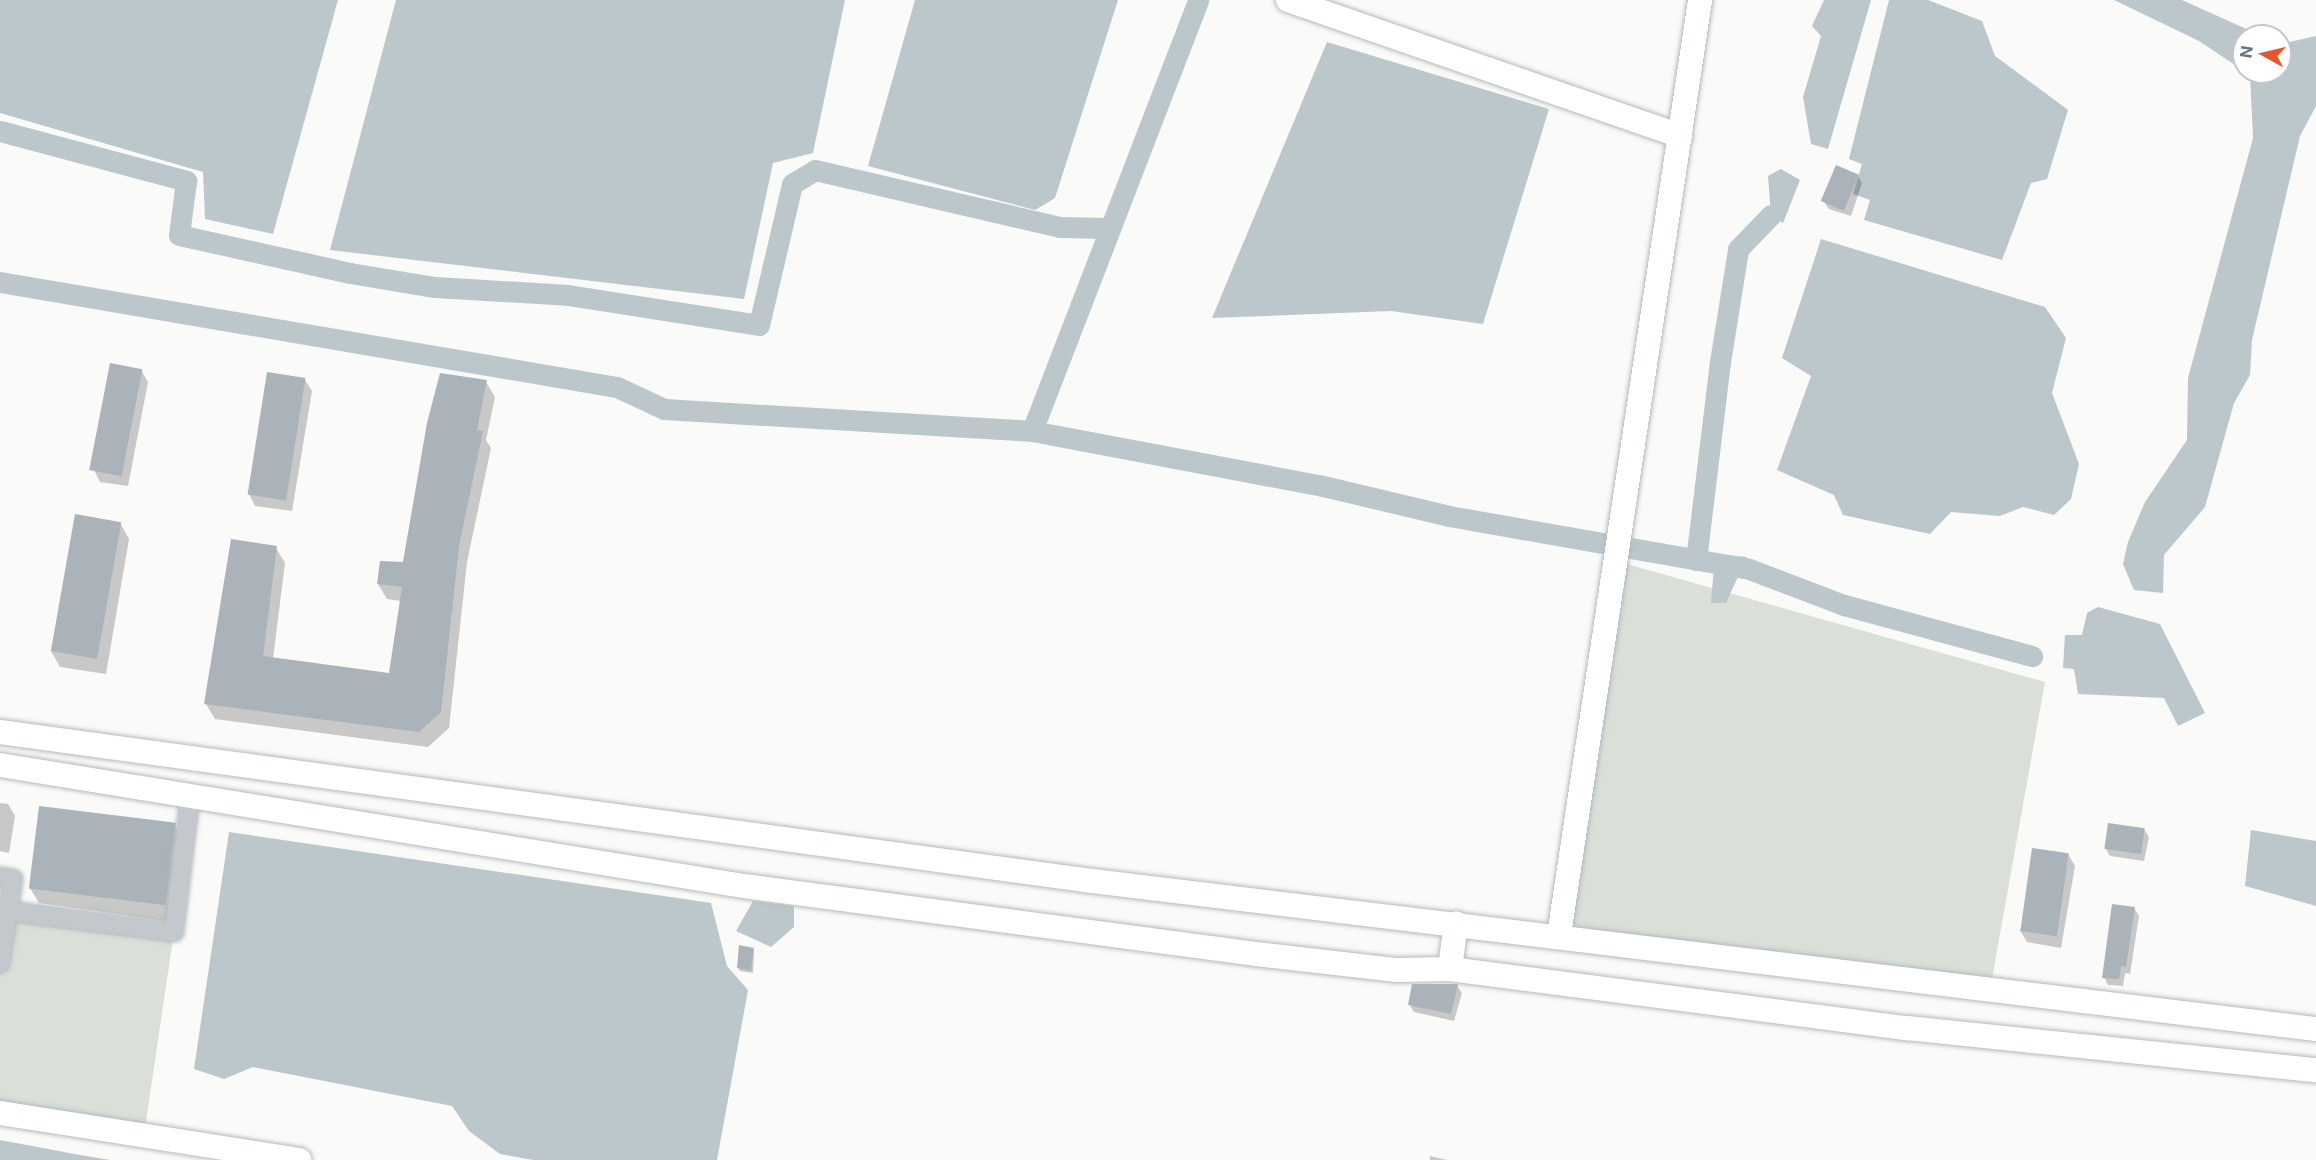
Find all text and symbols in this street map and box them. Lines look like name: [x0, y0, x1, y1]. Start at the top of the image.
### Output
north arrow: [2232, 24, 2292, 84]
text: N: [2235, 44, 2257, 59]

